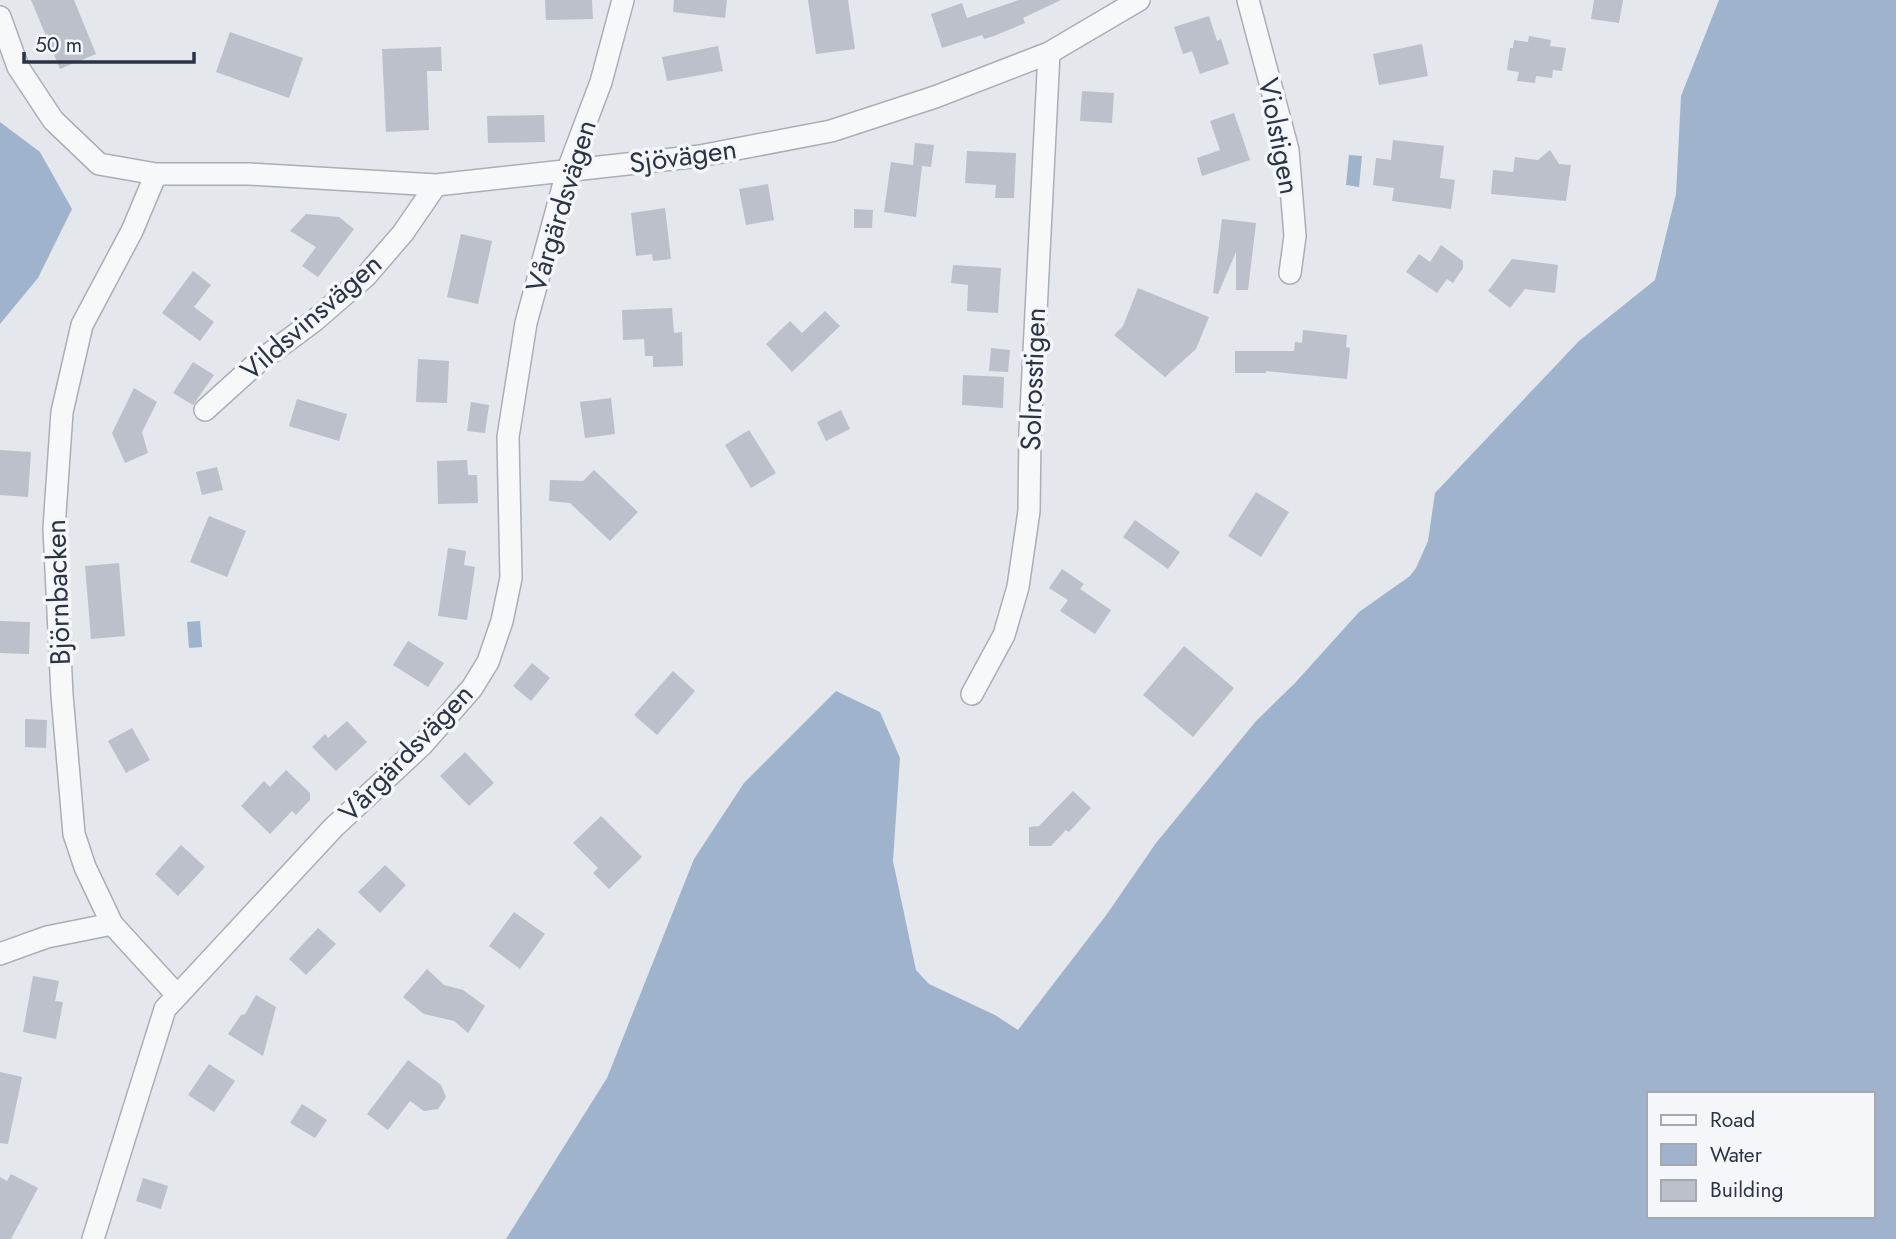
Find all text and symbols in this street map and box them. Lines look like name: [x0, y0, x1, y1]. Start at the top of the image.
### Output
scale bar: [24, 21, 194, 65]
text: 50 m: [35, 30, 82, 60]
street label: Violstigen: [1248, 74, 1310, 198]
street label: Vårgärdsvägen: [515, 115, 607, 297]
street label: Sjövägen: [627, 128, 739, 184]
street label: Vildsvinsvägen: [231, 244, 391, 390]
street label: Solrosstigen: [1010, 307, 1056, 451]
street label: Björnbacken: [35, 518, 81, 666]
street label: Vårgärdsvägen: [329, 675, 483, 831]
legend: [1647, 1092, 1875, 1218]
text: Road: [1710, 1105, 1755, 1135]
text: Water: [1710, 1140, 1763, 1170]
text: Building: [1710, 1175, 1783, 1205]

